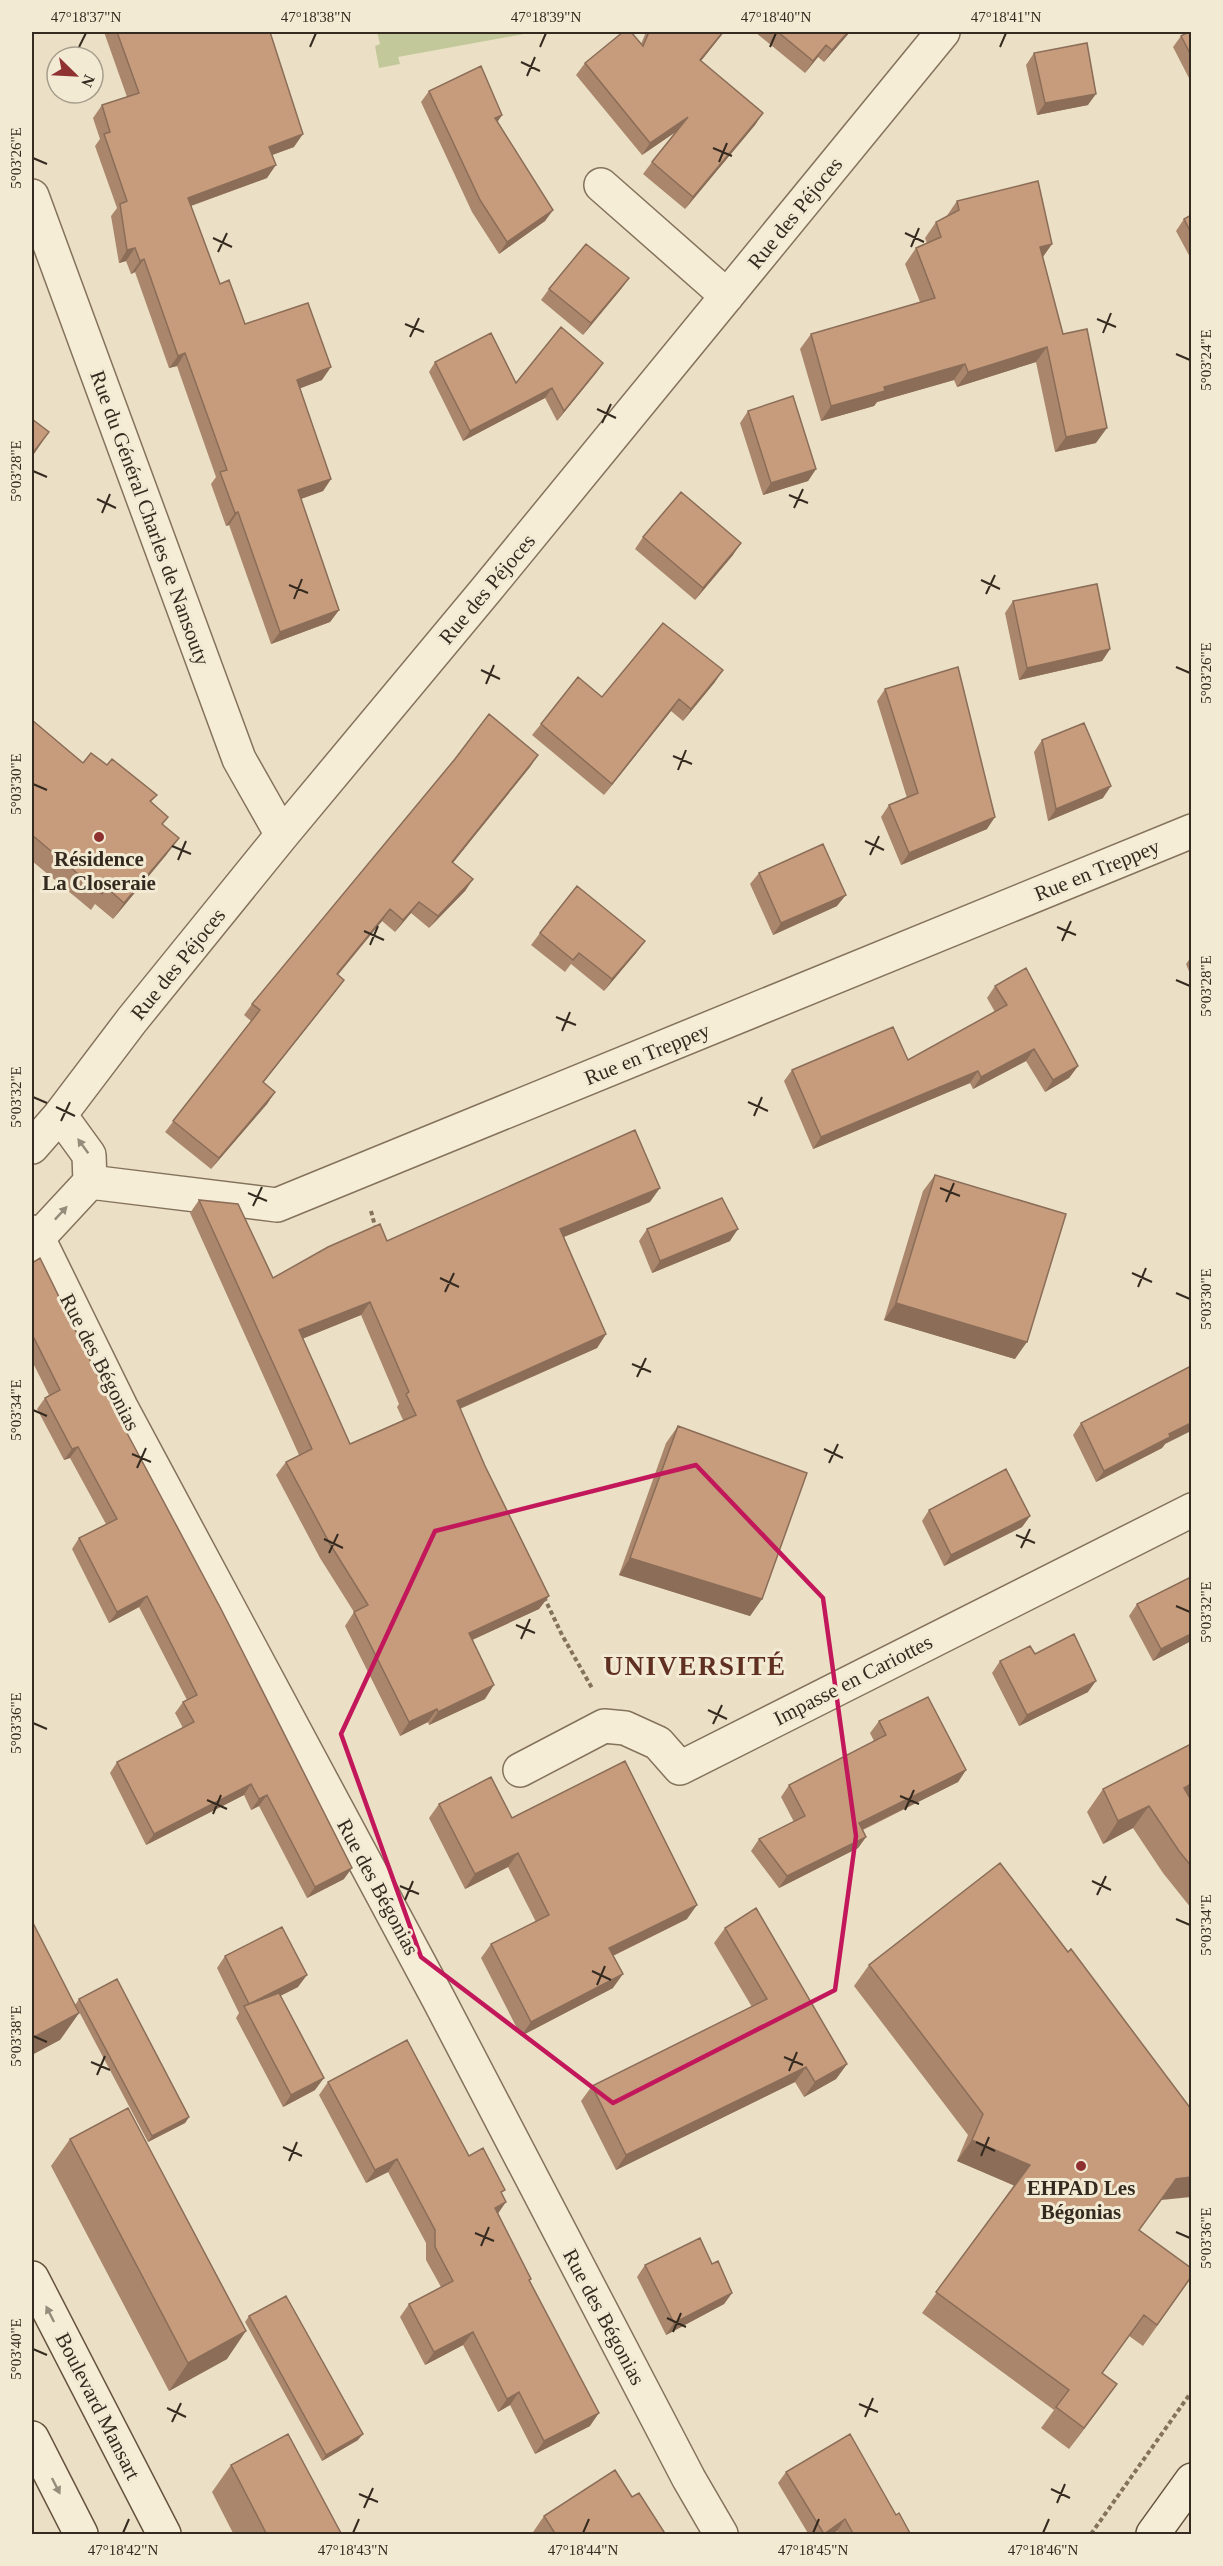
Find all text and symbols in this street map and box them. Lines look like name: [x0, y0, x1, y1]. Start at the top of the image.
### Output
text: 47°18'37"N: [51, 9, 121, 25]
text: 47°18'38"N: [281, 9, 351, 25]
text: 47°18'39"N: [511, 9, 581, 25]
text: 47°18'40"N: [741, 9, 811, 25]
text: 47°18'41"N: [971, 9, 1041, 25]
north arrow: [45, 45, 105, 105]
text: N: [78, 72, 98, 90]
text: 5°03'26"E: [8, 127, 24, 189]
street label: Rue des Péjoces: [743, 152, 847, 274]
text: 5°03'24"E: [1198, 329, 1214, 391]
street label: Rue du Général Charles de Nansouty: [85, 367, 215, 669]
text: 5°03'28"E: [8, 440, 24, 502]
street label: Rue des Péjoces: [434, 529, 540, 649]
text: 5°03'26"E: [1198, 642, 1214, 704]
text: 5°03'30"E: [8, 753, 24, 815]
marker: Résidence La Closeraie: [92, 830, 106, 844]
street label: Rue en Treppey: [1031, 834, 1164, 906]
place label: Résidence La Closeraie: [42, 847, 156, 895]
street label: Rue des Péjoces: [126, 903, 230, 1025]
text: 5°03'28"E: [1198, 955, 1214, 1017]
street label: Rue en Treppey: [581, 1018, 714, 1090]
text: 5°03'32"E: [8, 1066, 24, 1128]
one-way arrow: [77, 1138, 89, 1154]
one-way arrow: [54, 1206, 67, 1221]
text: 5°03'30"E: [1198, 1268, 1214, 1330]
street label: Rue des Bégonias: [55, 1290, 145, 1434]
text: 5°03'34"E: [8, 1379, 24, 1441]
text: 5°03'32"E: [1198, 1581, 1214, 1643]
street label: Impasse en Cariottes: [770, 1630, 936, 1730]
district label: UNIVERSITÉ: [603, 1651, 787, 1681]
text: 5°03'36"E: [8, 1692, 24, 1754]
street label: Rue des Bégonias: [332, 1815, 424, 1959]
text: 5°03'34"E: [1198, 1894, 1214, 1956]
text: 5°03'38"E: [8, 2005, 24, 2067]
marker: EHPAD Les Bégonias: [1074, 2159, 1088, 2173]
place label: EHPAD Les Bégonias: [1027, 2176, 1135, 2224]
text: 5°03'36"E: [1198, 2207, 1214, 2269]
street label: Rue des Bégonias: [558, 2245, 650, 2389]
one-way arrow: [46, 2306, 55, 2323]
text: 5°03'40"E: [8, 2318, 24, 2380]
street label: Boulevard Mansart: [51, 2329, 145, 2484]
one-way arrow: [51, 2478, 61, 2495]
text: 47°18'42"N: [88, 2542, 158, 2558]
text: 47°18'43"N: [318, 2542, 388, 2558]
text: 47°18'44"N: [548, 2542, 618, 2558]
text: 47°18'45"N: [778, 2542, 848, 2558]
text: 47°18'46"N: [1008, 2542, 1078, 2558]

